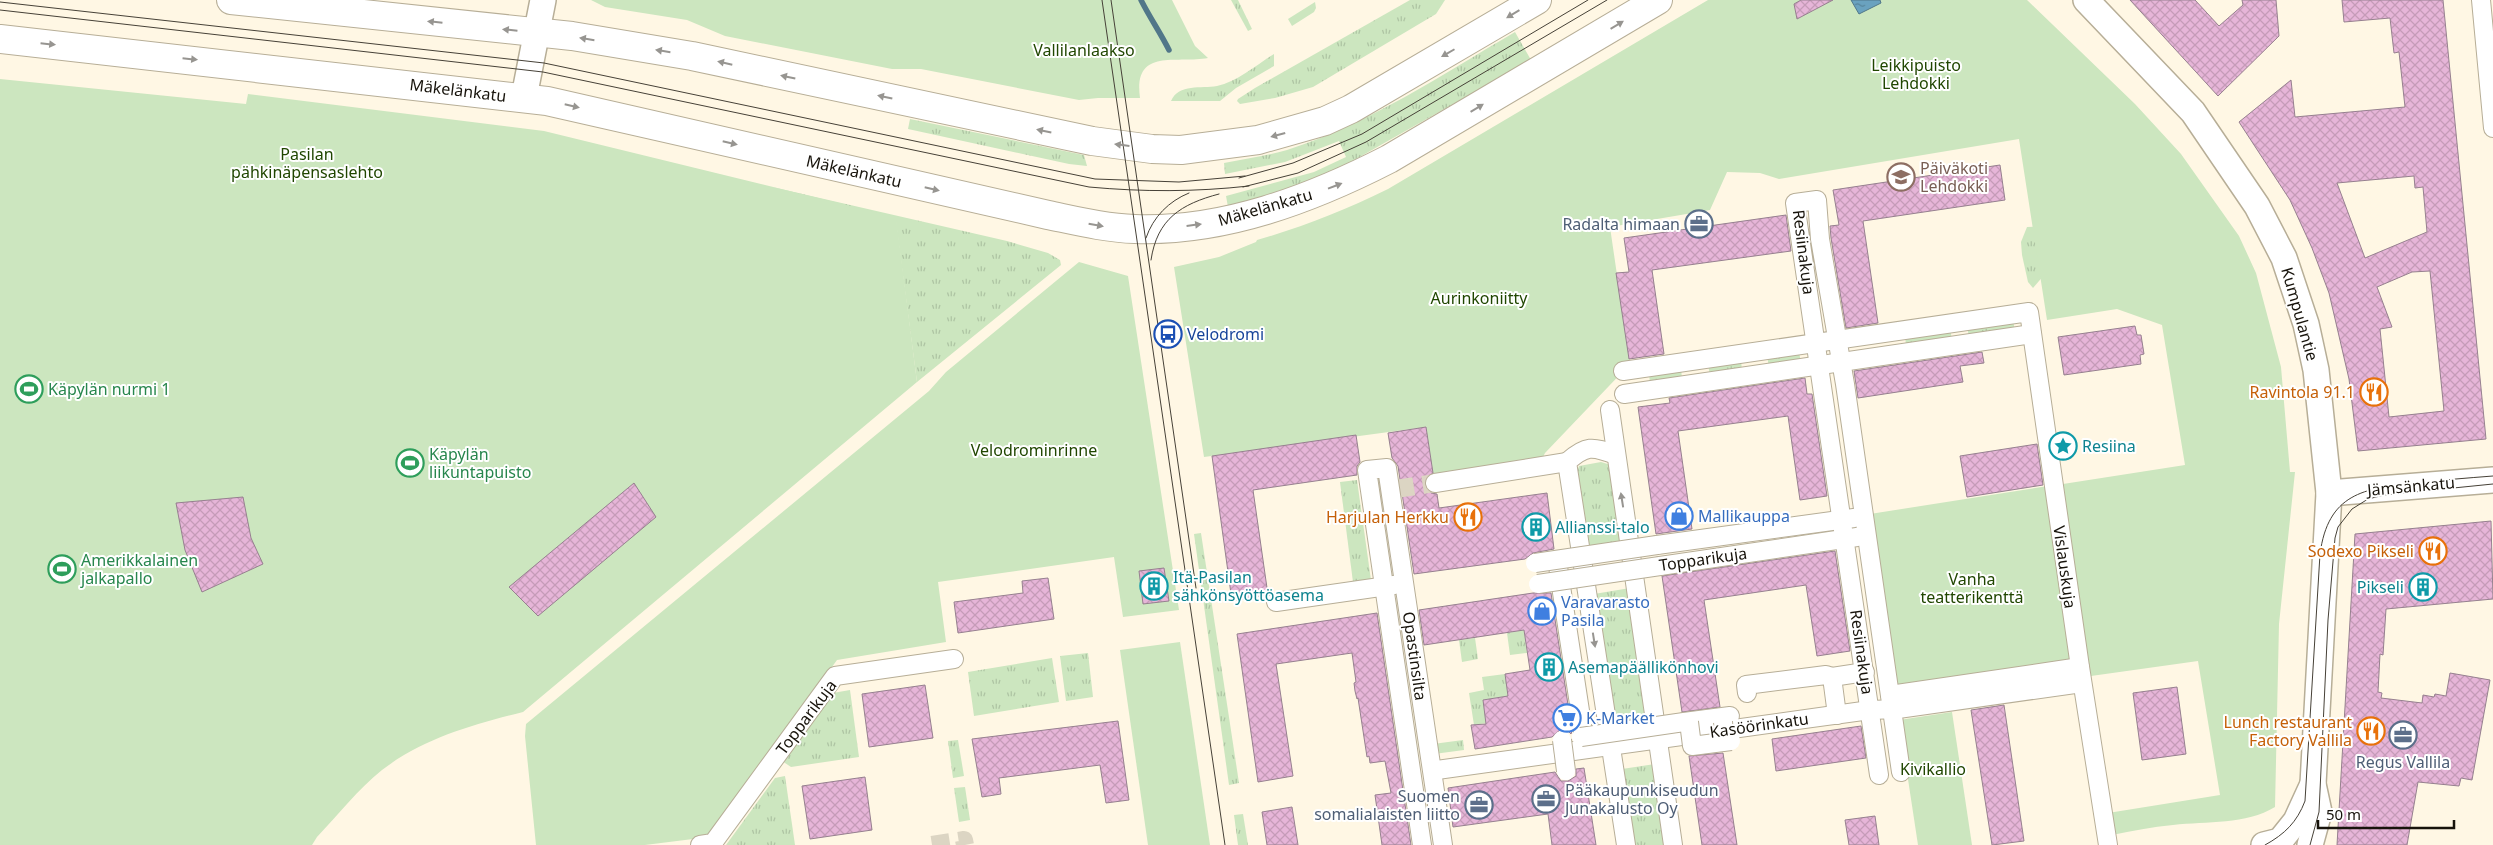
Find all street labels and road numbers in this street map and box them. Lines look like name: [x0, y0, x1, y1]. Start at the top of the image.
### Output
street label: Mäkelänkatu: [408, 73, 508, 107]
street label: Mäkelänkatu: [804, 149, 904, 193]
street label: Mäkelänkatu: [1215, 183, 1315, 231]
street label: Resiinakuja: [1788, 208, 1820, 296]
street label: Kumpulantie: [2276, 265, 2324, 363]
street label: Jämsänkatu: [2364, 471, 2456, 501]
street label: Vislauskuja: [2048, 524, 2082, 610]
street label: Topparikuja: [1658, 542, 1748, 576]
street label: Resiinakuja: [1845, 608, 1879, 696]
street label: Opastinsilta: [1398, 610, 1432, 702]
street label: Topparikuja: [771, 675, 841, 759]
street label: Kasöörinkatu: [1708, 707, 1810, 743]

